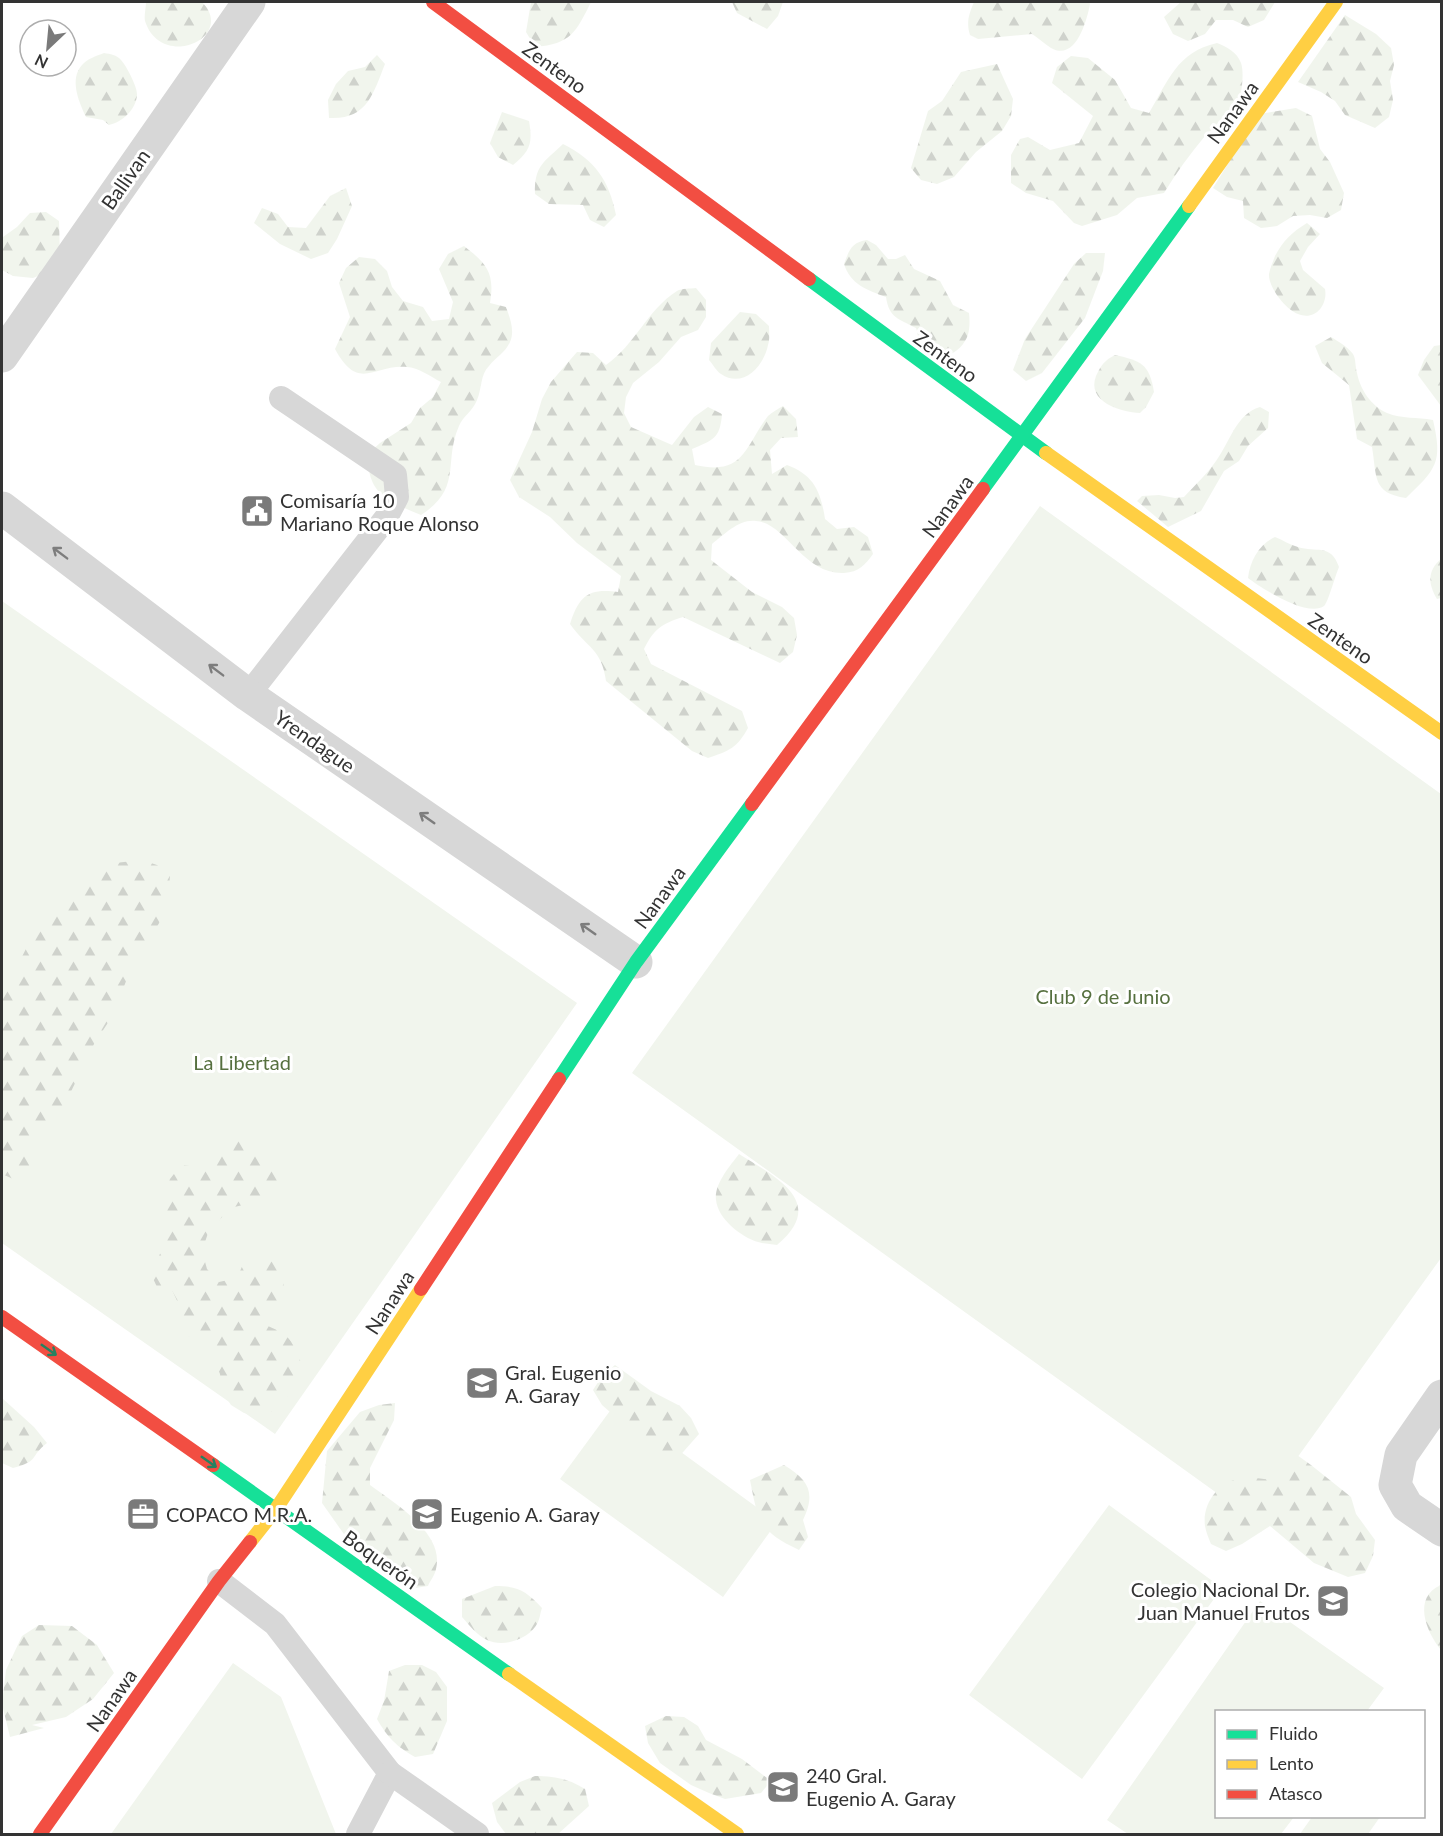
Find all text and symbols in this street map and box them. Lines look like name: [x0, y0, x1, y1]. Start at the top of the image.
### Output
north arrow: [18, 18, 78, 78]
street label: Zenteno: [518, 36, 592, 98]
text: N: [32, 51, 51, 73]
street label: Nanawa: [1201, 76, 1263, 148]
street label: Ballivan: [96, 144, 154, 214]
street label: Zenteno: [909, 325, 983, 387]
street label: Nanawa: [916, 470, 978, 542]
place label: Comisaría 10 Mariano Roque Alonso: [280, 488, 479, 535]
public building icon: Comisaría 10 Mariano Roque Alonso: [239, 493, 275, 529]
one-way arrow: [52, 546, 68, 559]
street label: Zenteno: [1304, 607, 1378, 669]
one-way arrow: [208, 664, 224, 677]
street label: Yrendague: [270, 705, 360, 777]
one-way arrow: [419, 812, 436, 824]
street label: Nanawa: [628, 861, 690, 933]
one-way arrow: [580, 923, 596, 935]
park label: Club 9 de Junio: [1035, 984, 1171, 1008]
park label: La Libertad: [193, 1050, 291, 1074]
street label: Nanawa: [359, 1265, 419, 1339]
one-way arrow: [41, 1344, 57, 1356]
place label: Gral. Eugenio A. Garay: [505, 1360, 621, 1407]
school or university icon: Gral. Eugenio A. Garay: [464, 1365, 500, 1401]
one-way arrow: [201, 1456, 217, 1468]
office icon: COPACO M.R.A.: [125, 1496, 161, 1532]
school or university icon: Eugenio A. Garay: [409, 1496, 445, 1532]
place label: COPACO M.R.A.: [166, 1502, 312, 1526]
place label: Eugenio A. Garay: [450, 1502, 601, 1526]
street label: Boquerón: [339, 1524, 423, 1594]
place label: Colegio Nacional Dr. Juan Manuel Frutos: [1131, 1577, 1310, 1624]
school or university icon: Colegio Nacional Dr. Juan Manuel Frutos: [1315, 1583, 1351, 1619]
street label: Nanawa: [81, 1664, 141, 1736]
legend: [1215, 1710, 1425, 1818]
text: Fluido: [1269, 1722, 1318, 1744]
text: Lento: [1269, 1752, 1314, 1774]
place label: 240 Gral. Eugenio A. Garay: [806, 1763, 957, 1810]
school or university icon: 240 Gral. Eugenio A. Garay: [765, 1769, 801, 1805]
text: Atasco: [1269, 1782, 1322, 1804]

